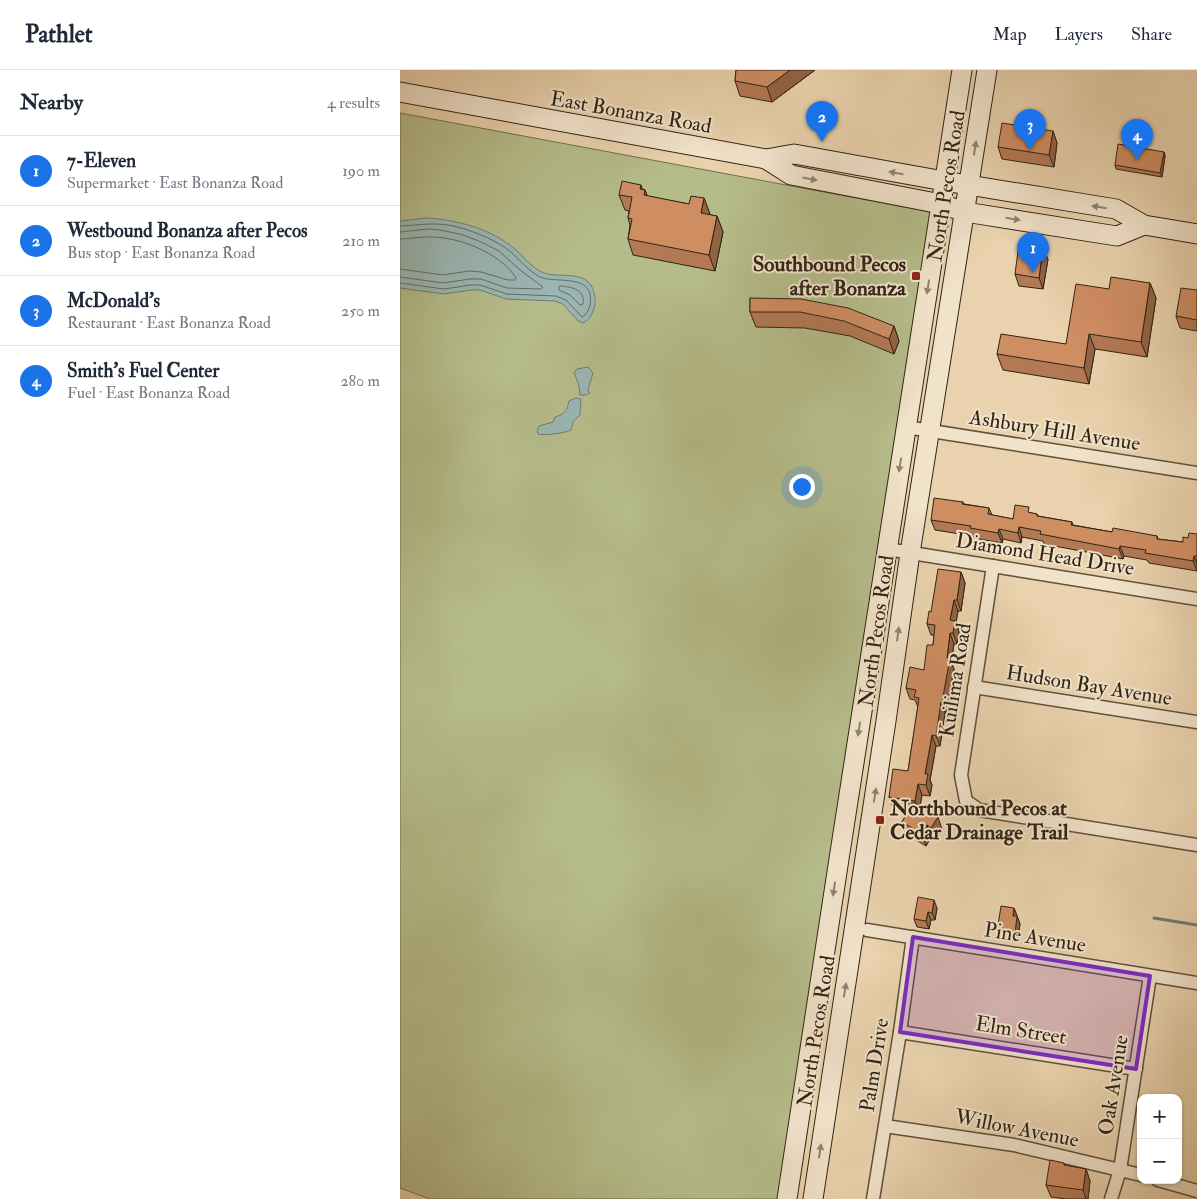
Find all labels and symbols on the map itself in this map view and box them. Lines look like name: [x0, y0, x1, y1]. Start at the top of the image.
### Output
street label: East Bonanza Road: [548, 85, 714, 140]
pin: 2: [806, 101, 838, 142]
street label: North Pecos Road: [921, 108, 972, 264]
pin: 3: [1014, 109, 1046, 150]
pin: 4: [1121, 119, 1153, 160]
one-way arrow: [971, 139, 979, 155]
one-way arrow: [888, 168, 904, 176]
one-way arrow: [802, 175, 818, 183]
one-way arrow: [1091, 202, 1107, 210]
one-way arrow: [1006, 216, 1022, 224]
pin: 1: [1017, 232, 1049, 273]
place label: Southbound Pecos after Bonanza: [753, 251, 907, 302]
marker: Southbound Pecos after Bonanza: [910, 270, 922, 282]
one-way arrow: [923, 279, 931, 295]
street label: Ashbury Hill Avenue: [967, 403, 1143, 457]
one-way arrow: [896, 457, 904, 473]
your location: [789, 474, 815, 500]
street label: Diamond Head Drive: [954, 527, 1136, 582]
street label: North Pecos Road: [852, 553, 901, 709]
street label: Kuilima Road: [933, 621, 978, 739]
one-way arrow: [895, 626, 903, 642]
street label: Hudson Bay Avenue: [1004, 659, 1174, 712]
one-way arrow: [854, 721, 862, 737]
one-way arrow: [871, 787, 879, 803]
place label: Northbound Pecos at Cedar Drainage Trail: [889, 795, 1069, 846]
marker: Northbound Pecos at Cedar Drainage Trail: [874, 814, 886, 826]
one-way arrow: [830, 882, 838, 898]
street label: Pine Avenue: [982, 916, 1088, 959]
street label: North Pecos Road: [791, 953, 842, 1109]
one-way arrow: [841, 982, 849, 998]
street label: Elm Street: [973, 1010, 1069, 1051]
street label: Palm Drive: [854, 1016, 895, 1114]
street label: Oak Avenue: [1092, 1033, 1135, 1137]
street label: Willow Avenue: [952, 1103, 1081, 1154]
one-way arrow: [816, 1142, 824, 1158]

